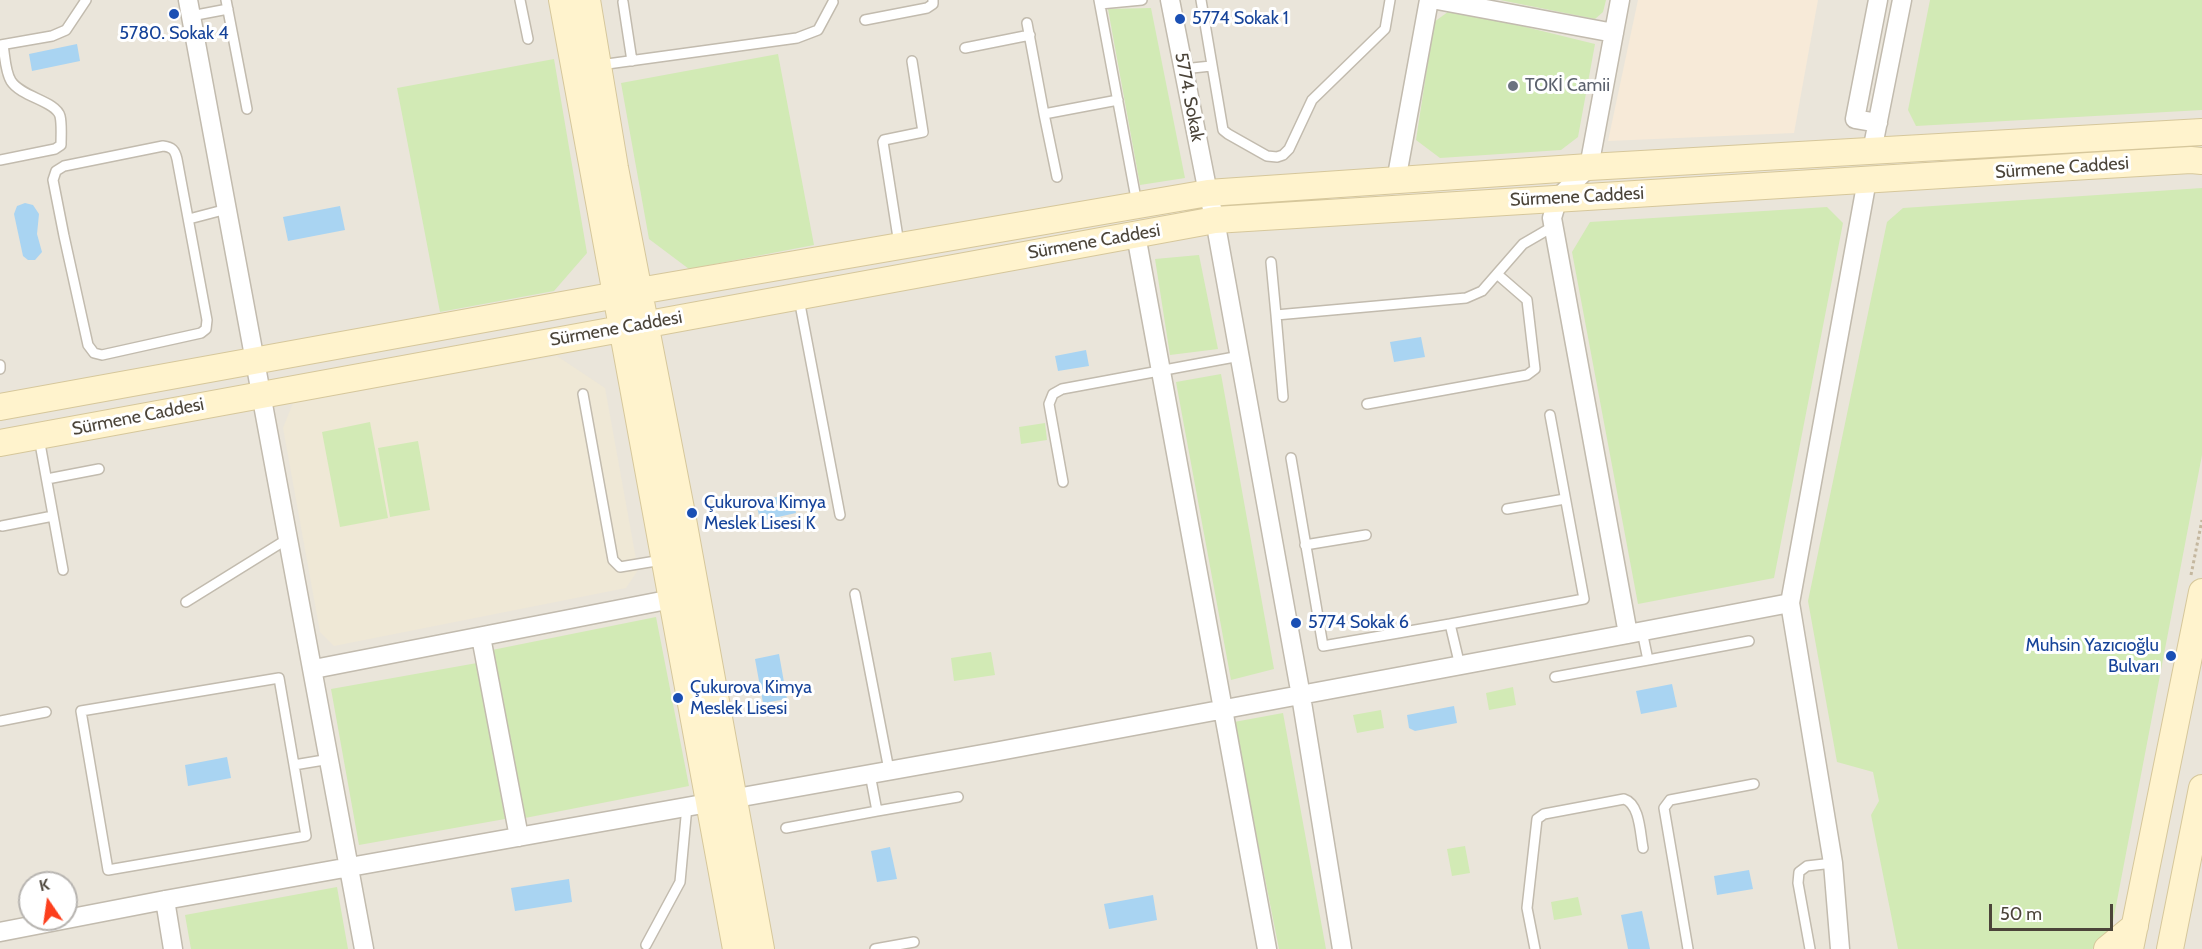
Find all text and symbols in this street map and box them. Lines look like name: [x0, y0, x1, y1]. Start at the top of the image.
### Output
marker: 5780. Sokak 4: [167, 7, 181, 21]
place label: 5774 Sokak 1: [1192, 8, 1289, 30]
marker: 5774 Sokak 1: [1173, 12, 1187, 26]
place label: 5780. Sokak 4: [119, 23, 229, 45]
street label: 5774. Sokak: [1170, 51, 1208, 143]
place label: TOKİ Camii: [1525, 75, 1610, 97]
marker: TOKİ Camii: [1506, 79, 1520, 93]
street label: Sürmene Caddesi: [1994, 153, 2130, 183]
street label: Sürmene Caddesi: [1510, 183, 1644, 211]
street label: Sürmene Caddesi: [1026, 220, 1162, 264]
street label: Sürmene Caddesi: [548, 307, 684, 351]
street label: Sürmene Caddesi: [70, 394, 206, 440]
place label: Çukurova Kimya Meslek Lisesi K: [704, 492, 826, 534]
marker: Çukurova Kimya Meslek Lisesi K: [685, 506, 699, 520]
place label: 5774 Sokak 6: [1308, 612, 1409, 634]
marker: 5774 Sokak 6: [1289, 616, 1303, 630]
place label: Muhsin Yazıcıoğlu Bulvarı: [2026, 635, 2159, 678]
marker: Muhsin Yazıcıoğlu Bulvarı: [2164, 649, 2178, 663]
place label: Çukurova Kimya Meslek Lisesi: [690, 677, 812, 720]
marker: Çukurova Kimya Meslek Lisesi: [671, 691, 685, 705]
north arrow: [18, 871, 78, 931]
text: K: [37, 875, 51, 895]
scale bar: [1992, 892, 2116, 930]
text: 50 m: [2000, 903, 2042, 925]

